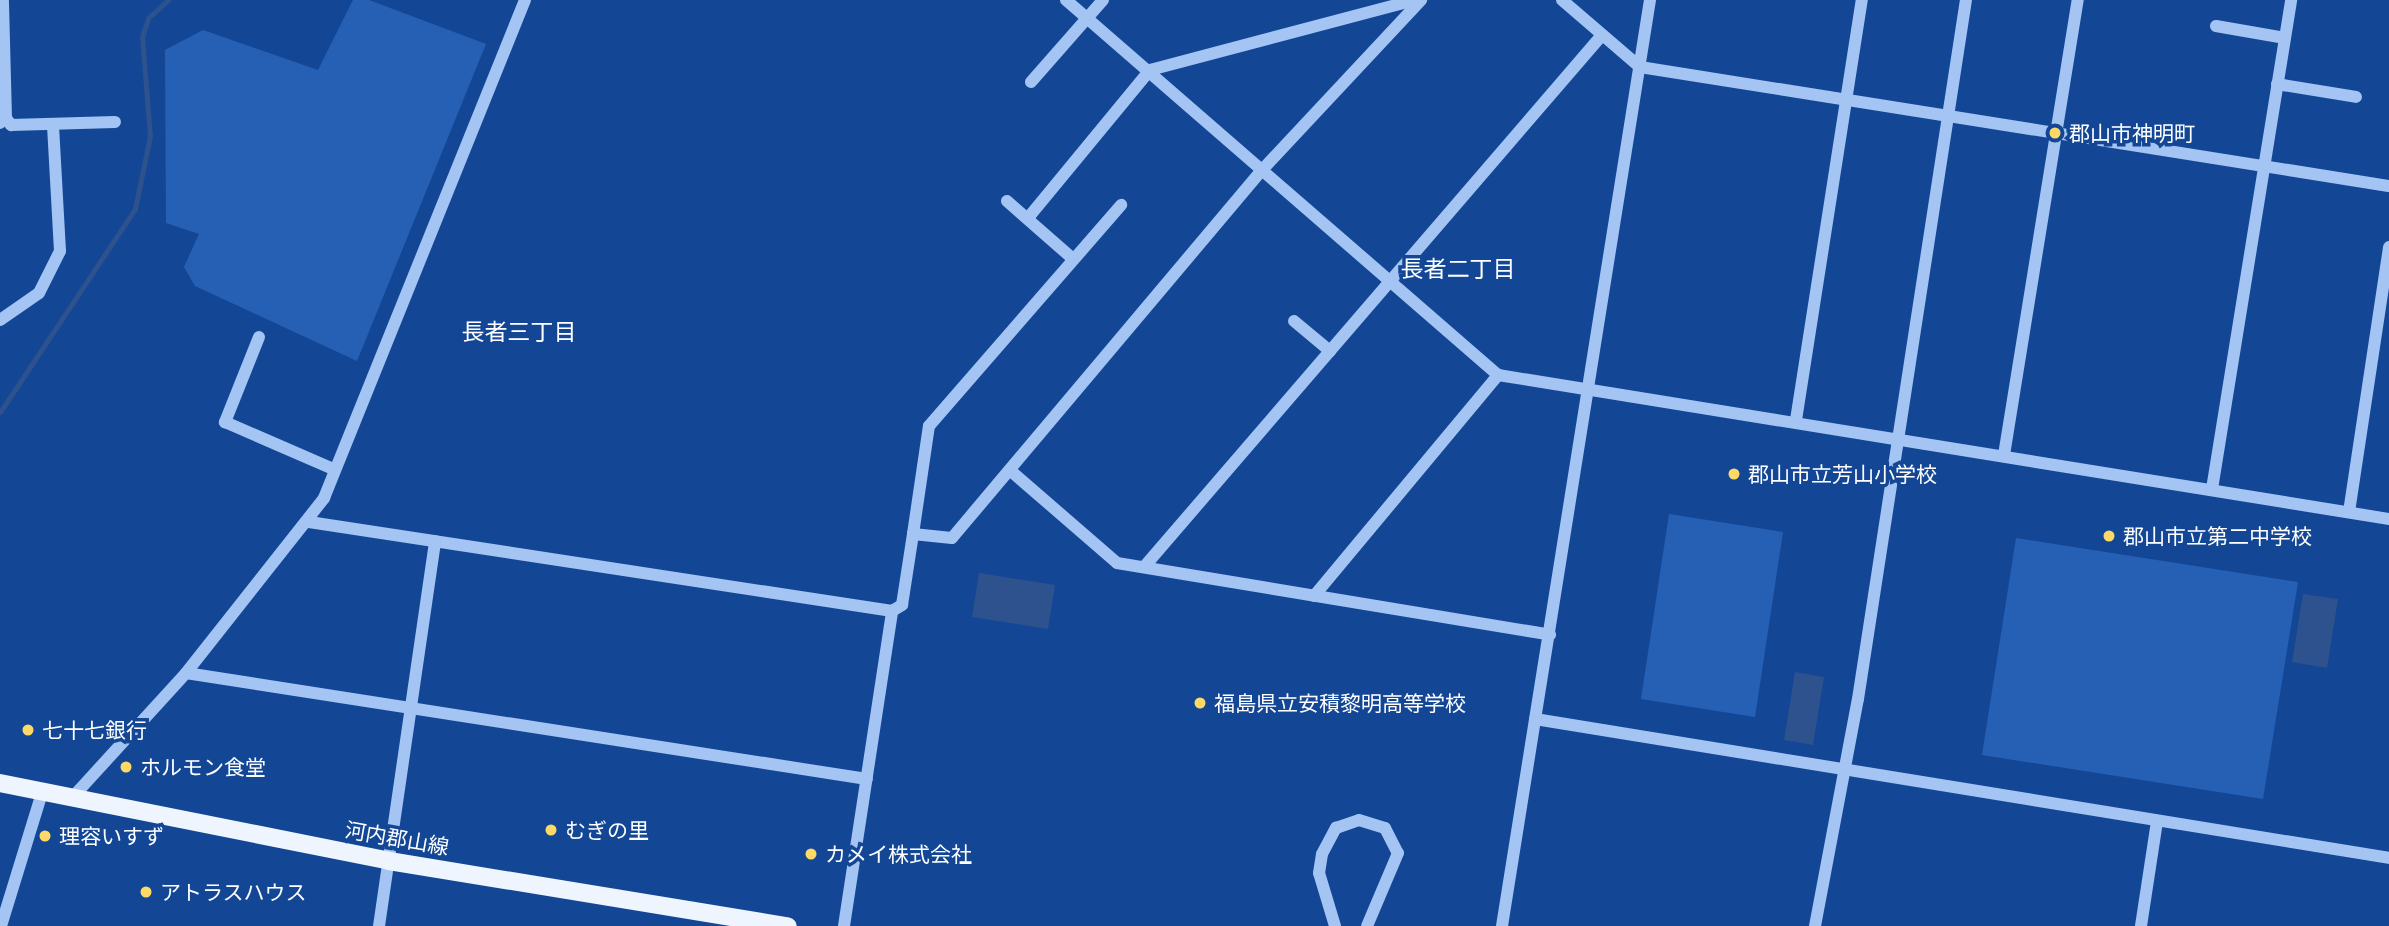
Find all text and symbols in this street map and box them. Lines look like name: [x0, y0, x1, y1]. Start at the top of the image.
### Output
place label: 郡山市神明町: [2069, 120, 2195, 146]
marker: 郡山市神明町: [2047, 125, 2063, 141]
district label: 長者二丁目: [1401, 254, 1515, 282]
district label: 長者三丁目: [462, 317, 576, 345]
place label: 郡山市立芳山小学校: [1748, 461, 1937, 487]
marker: 郡山市立芳山小学校: [1726, 466, 1742, 482]
place label: 郡山市立第二中学校: [2123, 523, 2312, 549]
marker: 郡山市立第二中学校: [2101, 528, 2117, 544]
place label: 福島県立安積黎明高等学校: [1214, 690, 1466, 716]
marker: 福島県立安積黎明高等学校: [1192, 695, 1208, 711]
place label: 七十七銀行: [42, 717, 147, 743]
marker: 七十七銀行: [20, 722, 36, 738]
place label: ホルモン食堂: [140, 754, 266, 780]
marker: ホルモン食堂: [118, 759, 134, 775]
street label: 河内郡山線: [343, 816, 451, 860]
place label: むぎの里: [565, 817, 649, 843]
marker: むぎの里: [543, 822, 559, 838]
place label: 理容いすず: [59, 823, 164, 849]
marker: 理容いすず: [37, 828, 53, 844]
place label: カメイ株式会社: [825, 841, 972, 867]
marker: カメイ株式会社: [803, 846, 819, 862]
place label: アトラスハウス: [160, 879, 307, 905]
marker: アトラスハウス: [138, 884, 154, 900]

